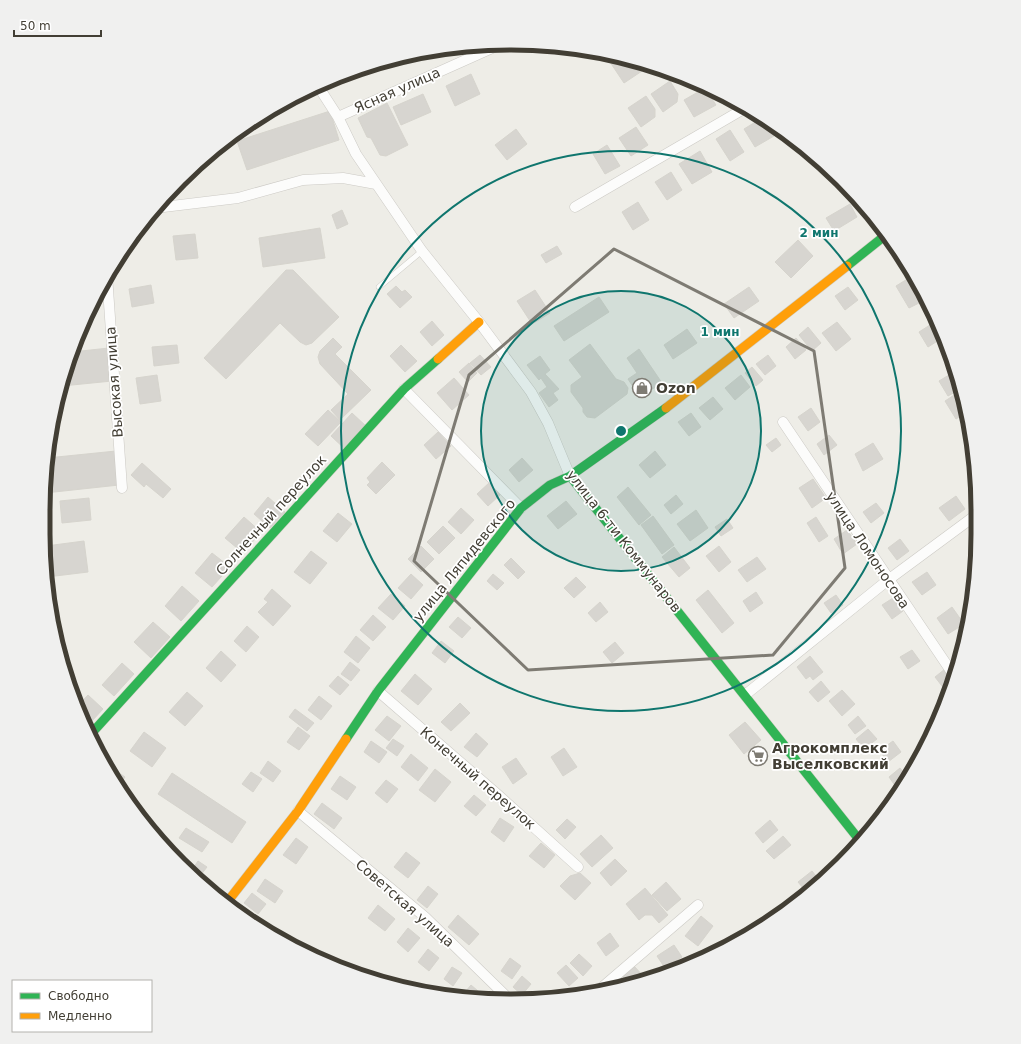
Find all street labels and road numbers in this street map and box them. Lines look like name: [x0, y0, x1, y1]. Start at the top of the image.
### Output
street label: Ясная улица: [352, 64, 442, 116]
street label: Высокая улица: [102, 326, 126, 438]
street label: Солнечный переулок: [213, 451, 329, 579]
street label: улица 6-ти Коммунаров: [564, 467, 684, 615]
street label: улица Ломоносова: [823, 488, 913, 612]
street label: улица Ляпидевского: [410, 495, 518, 625]
street label: Конечный переулок: [417, 723, 539, 833]
street label: Советская улица: [352, 856, 458, 950]

